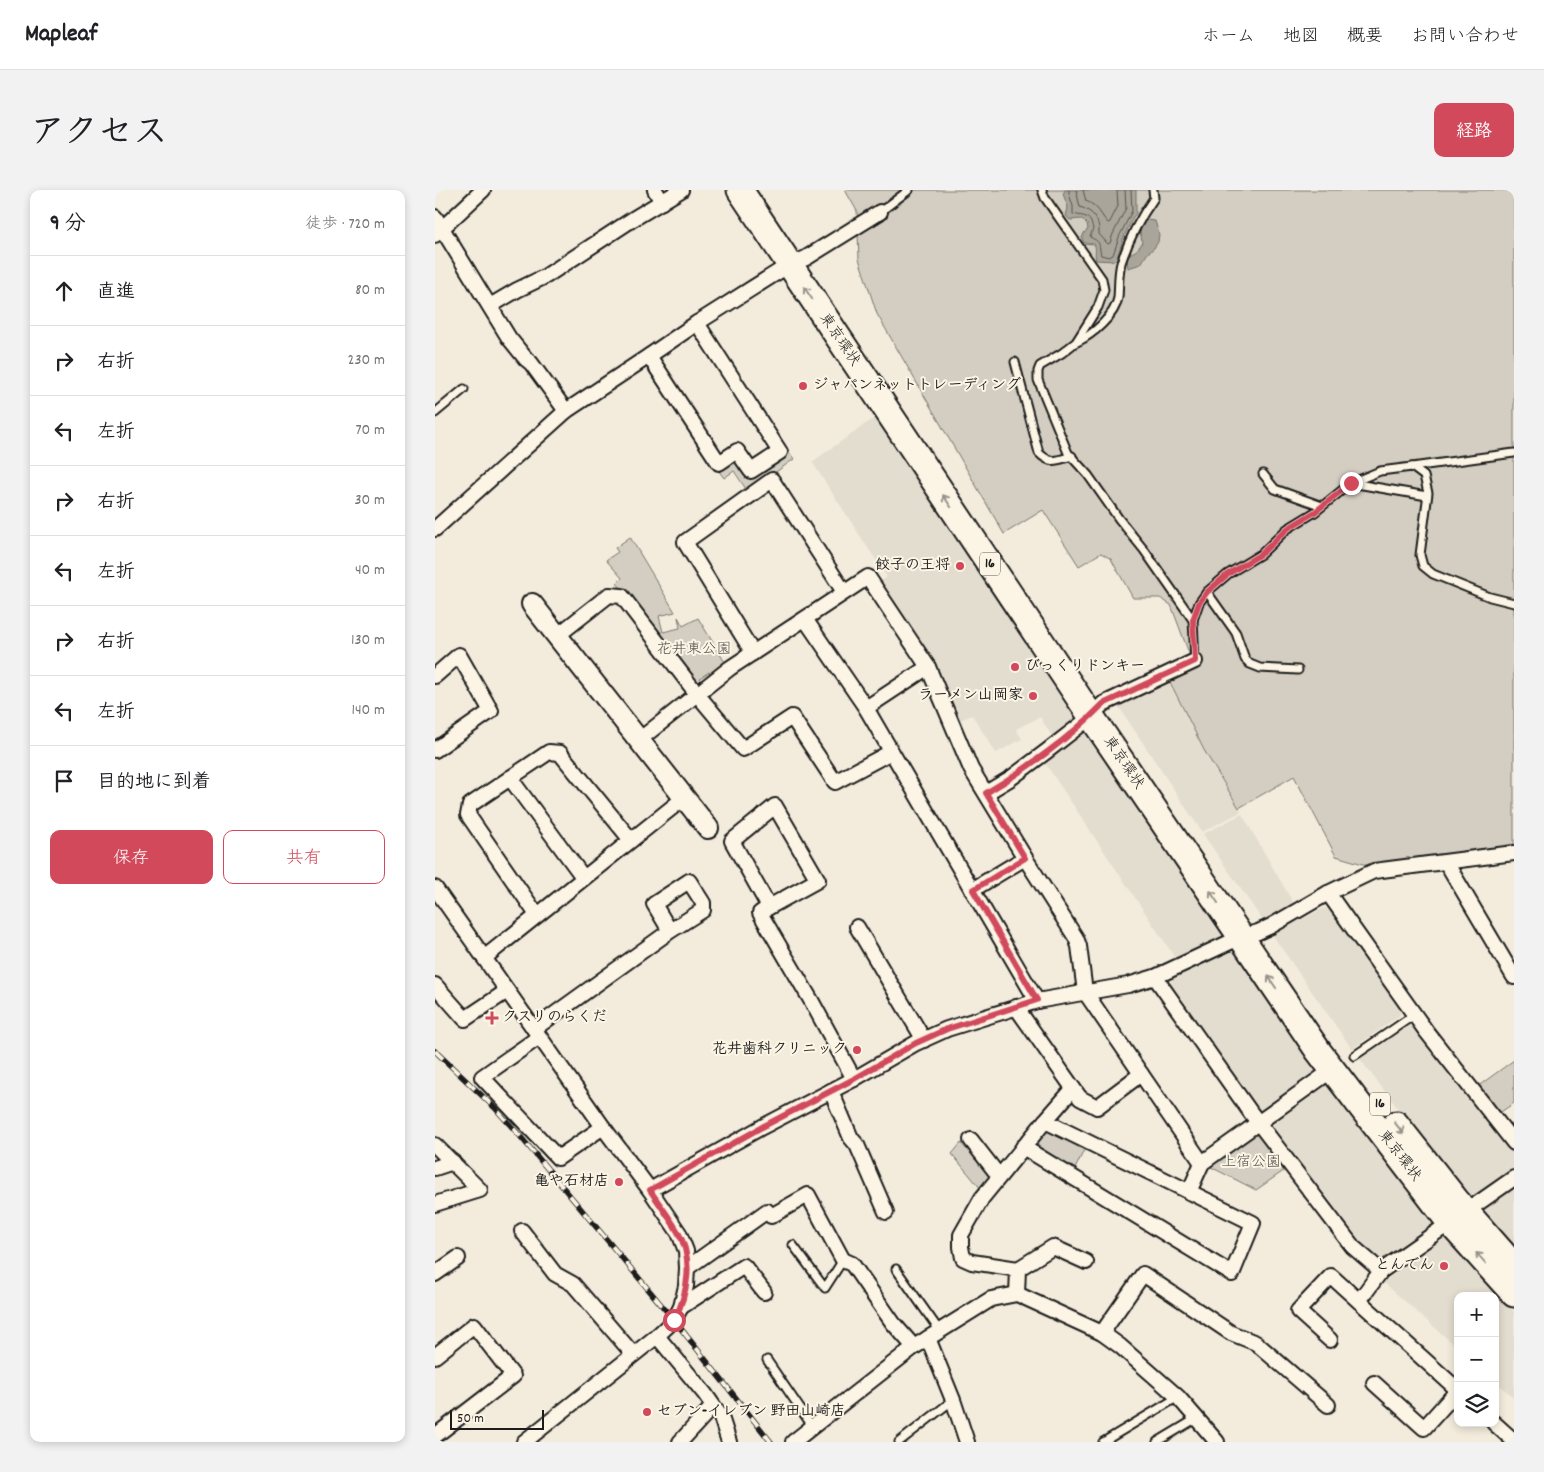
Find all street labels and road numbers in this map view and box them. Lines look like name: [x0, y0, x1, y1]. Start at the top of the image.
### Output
street label: 東京環状: [813, 309, 865, 371]
road number: 16: [980, 552, 1000, 576]
street label: 東京環状: [1097, 732, 1149, 794]
road number: 16: [1370, 1092, 1390, 1116]
street label: 東京環状: [1372, 1126, 1426, 1186]

